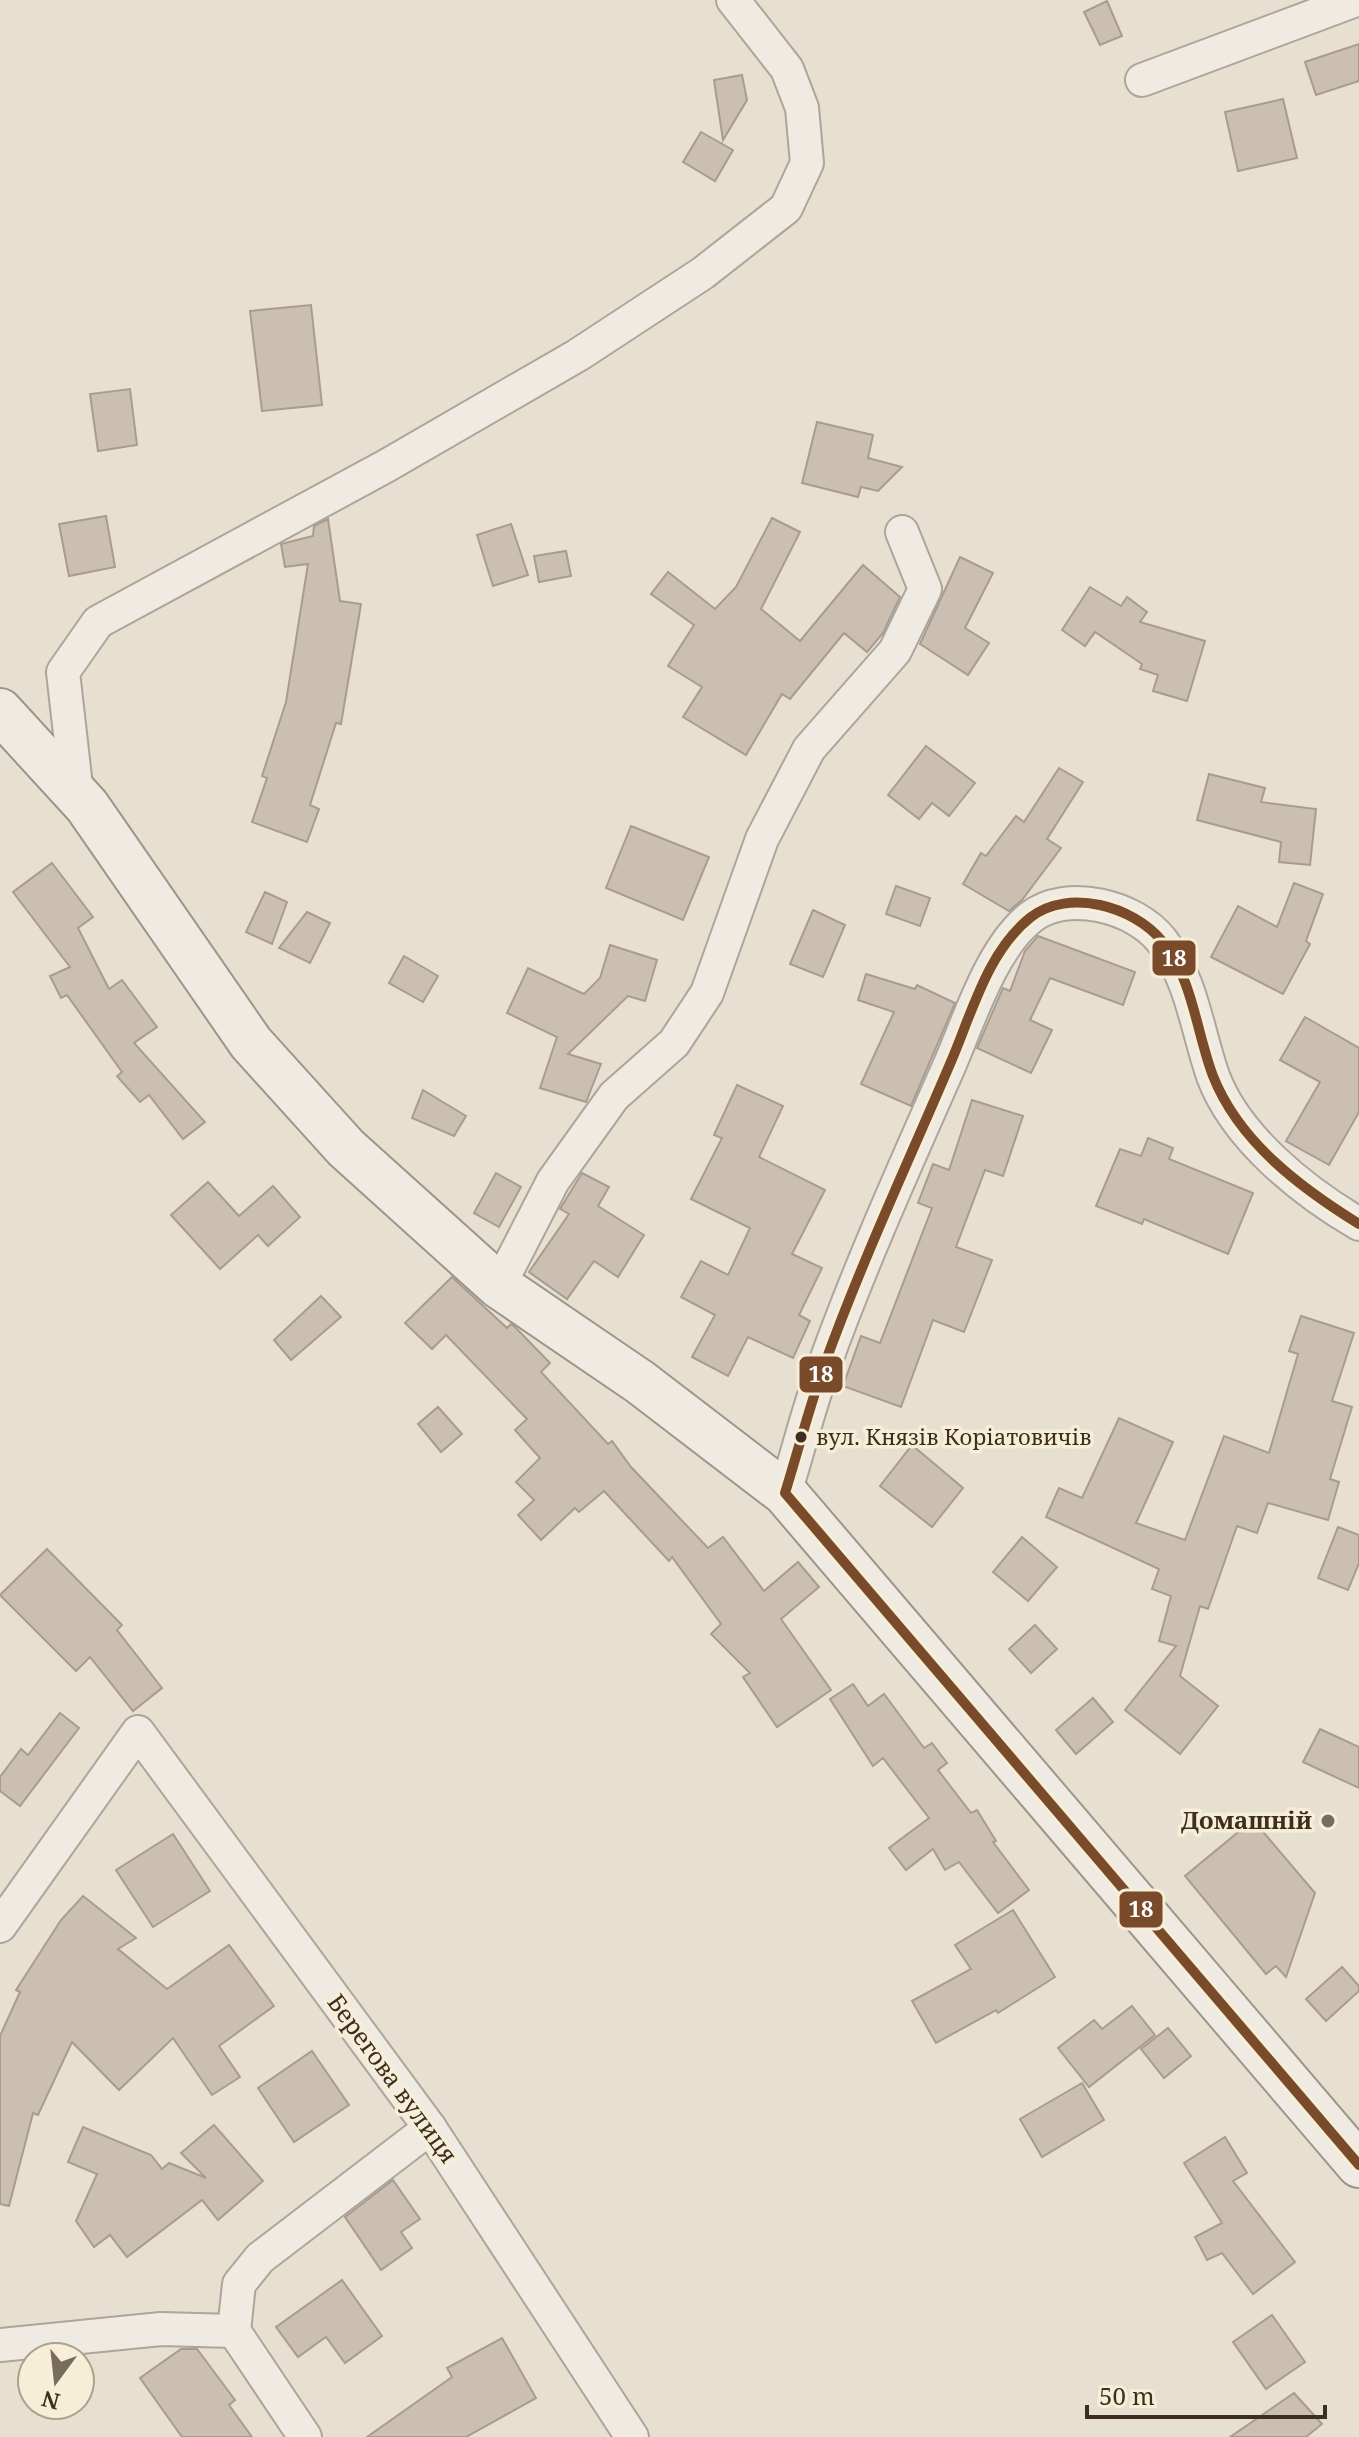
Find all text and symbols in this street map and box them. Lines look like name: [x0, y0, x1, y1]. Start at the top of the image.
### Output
line badge: 18: [1151, 939, 1197, 977]
text: 18: [1162, 942, 1186, 972]
line badge: 18: [798, 1355, 844, 1394]
text: 18: [809, 1358, 833, 1388]
place label: вул. Князів Коріатовичів: [816, 1421, 1091, 1451]
marker: вул. Князів Коріатовичів: [793, 1429, 809, 1445]
place label: Домашній: [1181, 1803, 1312, 1836]
marker: Домашній: [1319, 1812, 1337, 1830]
line badge: 18: [1118, 1890, 1164, 1929]
text: 18: [1129, 1893, 1153, 1923]
street label: Берегова вулиця: [321, 1987, 466, 2169]
north arrow: [16, 2341, 96, 2421]
scale bar: [1087, 2369, 1325, 2419]
text: 50 m: [1099, 2379, 1155, 2412]
text: N: [38, 2385, 63, 2418]

